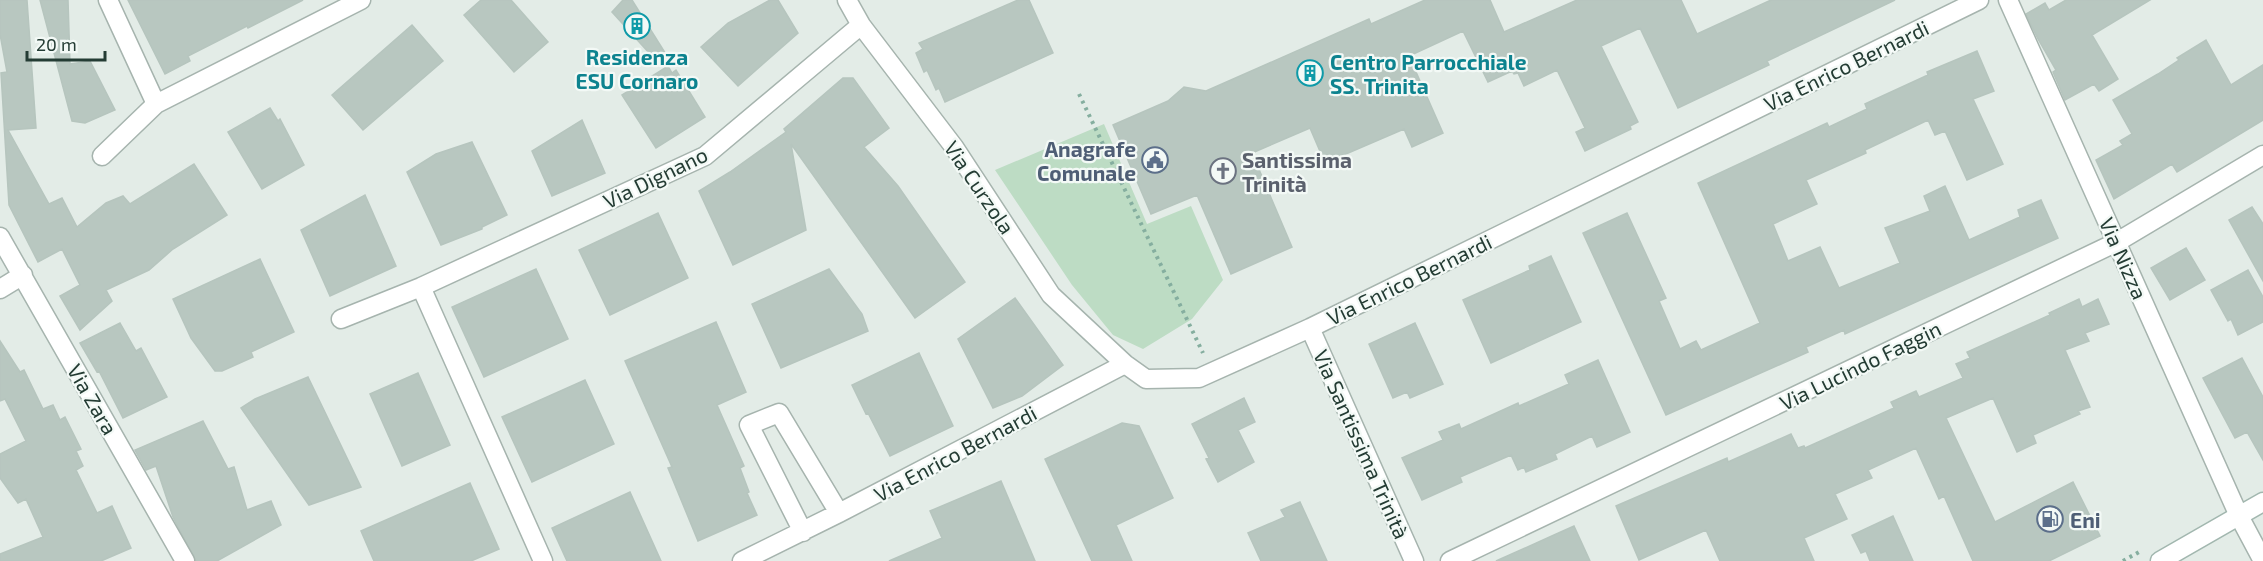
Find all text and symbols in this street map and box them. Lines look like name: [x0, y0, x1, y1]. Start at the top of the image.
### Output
building icon: Residenza ESU Cornaro: [622, 11, 652, 41]
street label: Via Enrico Bernardi: [1759, 14, 1933, 116]
scale bar: [27, 24, 105, 62]
text: 20 m: [36, 33, 77, 55]
place label: Residenza ESU Cornaro: [576, 44, 698, 93]
place label: Centro Parrocchiale SS. Trinita: [1330, 49, 1527, 98]
building icon: Centro Parrocchiale SS. Trinita: [1295, 58, 1325, 88]
street label: Via Curzola: [940, 136, 1020, 238]
place label: Anagrafe Comunale: [1037, 136, 1136, 185]
street label: Via Dignano: [599, 141, 711, 213]
public building icon: Anagrafe Comunale: [1140, 145, 1170, 175]
place label: Santissima Trinità: [1242, 147, 1352, 196]
church icon: Santissima Trinità: [1208, 156, 1238, 186]
street label: Via Nizza: [2095, 213, 2153, 303]
street label: Via Enrico Bernardi: [1322, 228, 1496, 330]
street label: Via Lucindo Faggin: [1775, 315, 1945, 415]
street label: Via Santissima Trinità: [1309, 346, 1415, 542]
street label: Via Zara: [63, 359, 123, 439]
street label: Via Enrico Bernardi: [869, 400, 1041, 506]
fuel station icon: Eni: [2035, 504, 2065, 534]
place label: Eni: [2070, 507, 2101, 532]

